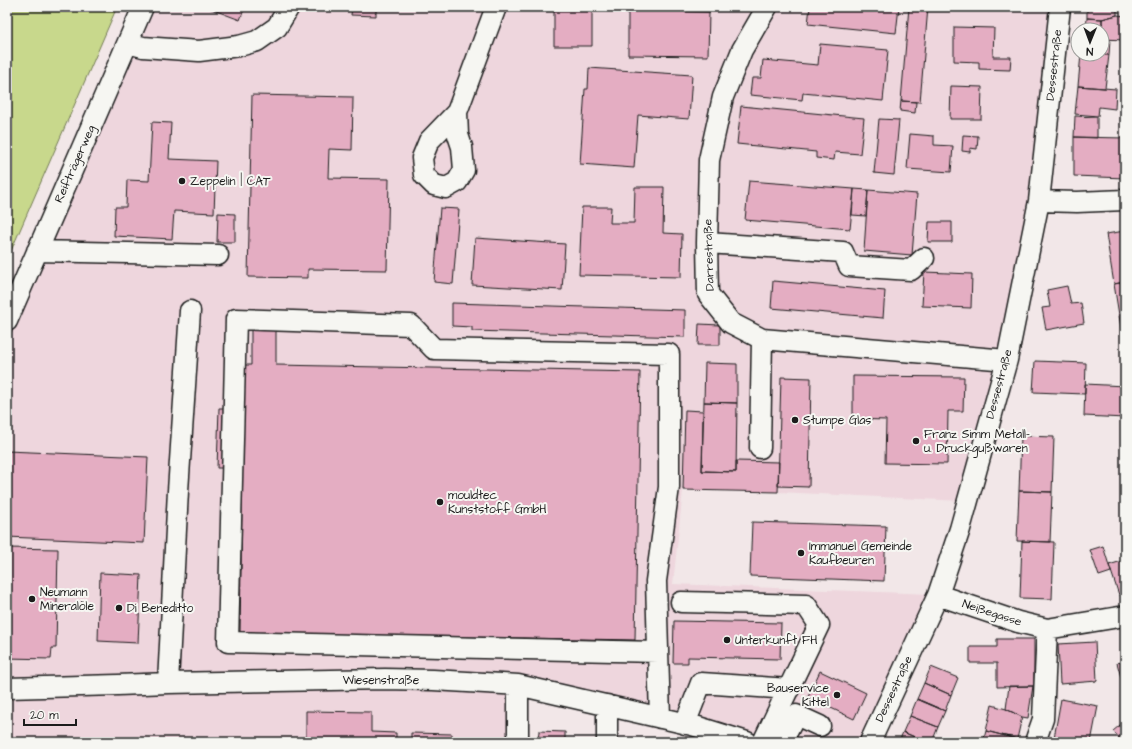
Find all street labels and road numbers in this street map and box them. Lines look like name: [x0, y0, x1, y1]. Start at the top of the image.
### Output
street label: Dessestraße: [1042, 28, 1066, 101]
street label: Reifträgerweg: [50, 123, 101, 206]
street label: Darrestraße: [699, 218, 719, 291]
street label: Dessestraße: [982, 347, 1017, 421]
street label: Neißegasse: [960, 595, 1024, 632]
street label: Dessestraße: [871, 653, 917, 725]
street label: Wiesenstraße: [343, 672, 420, 689]

